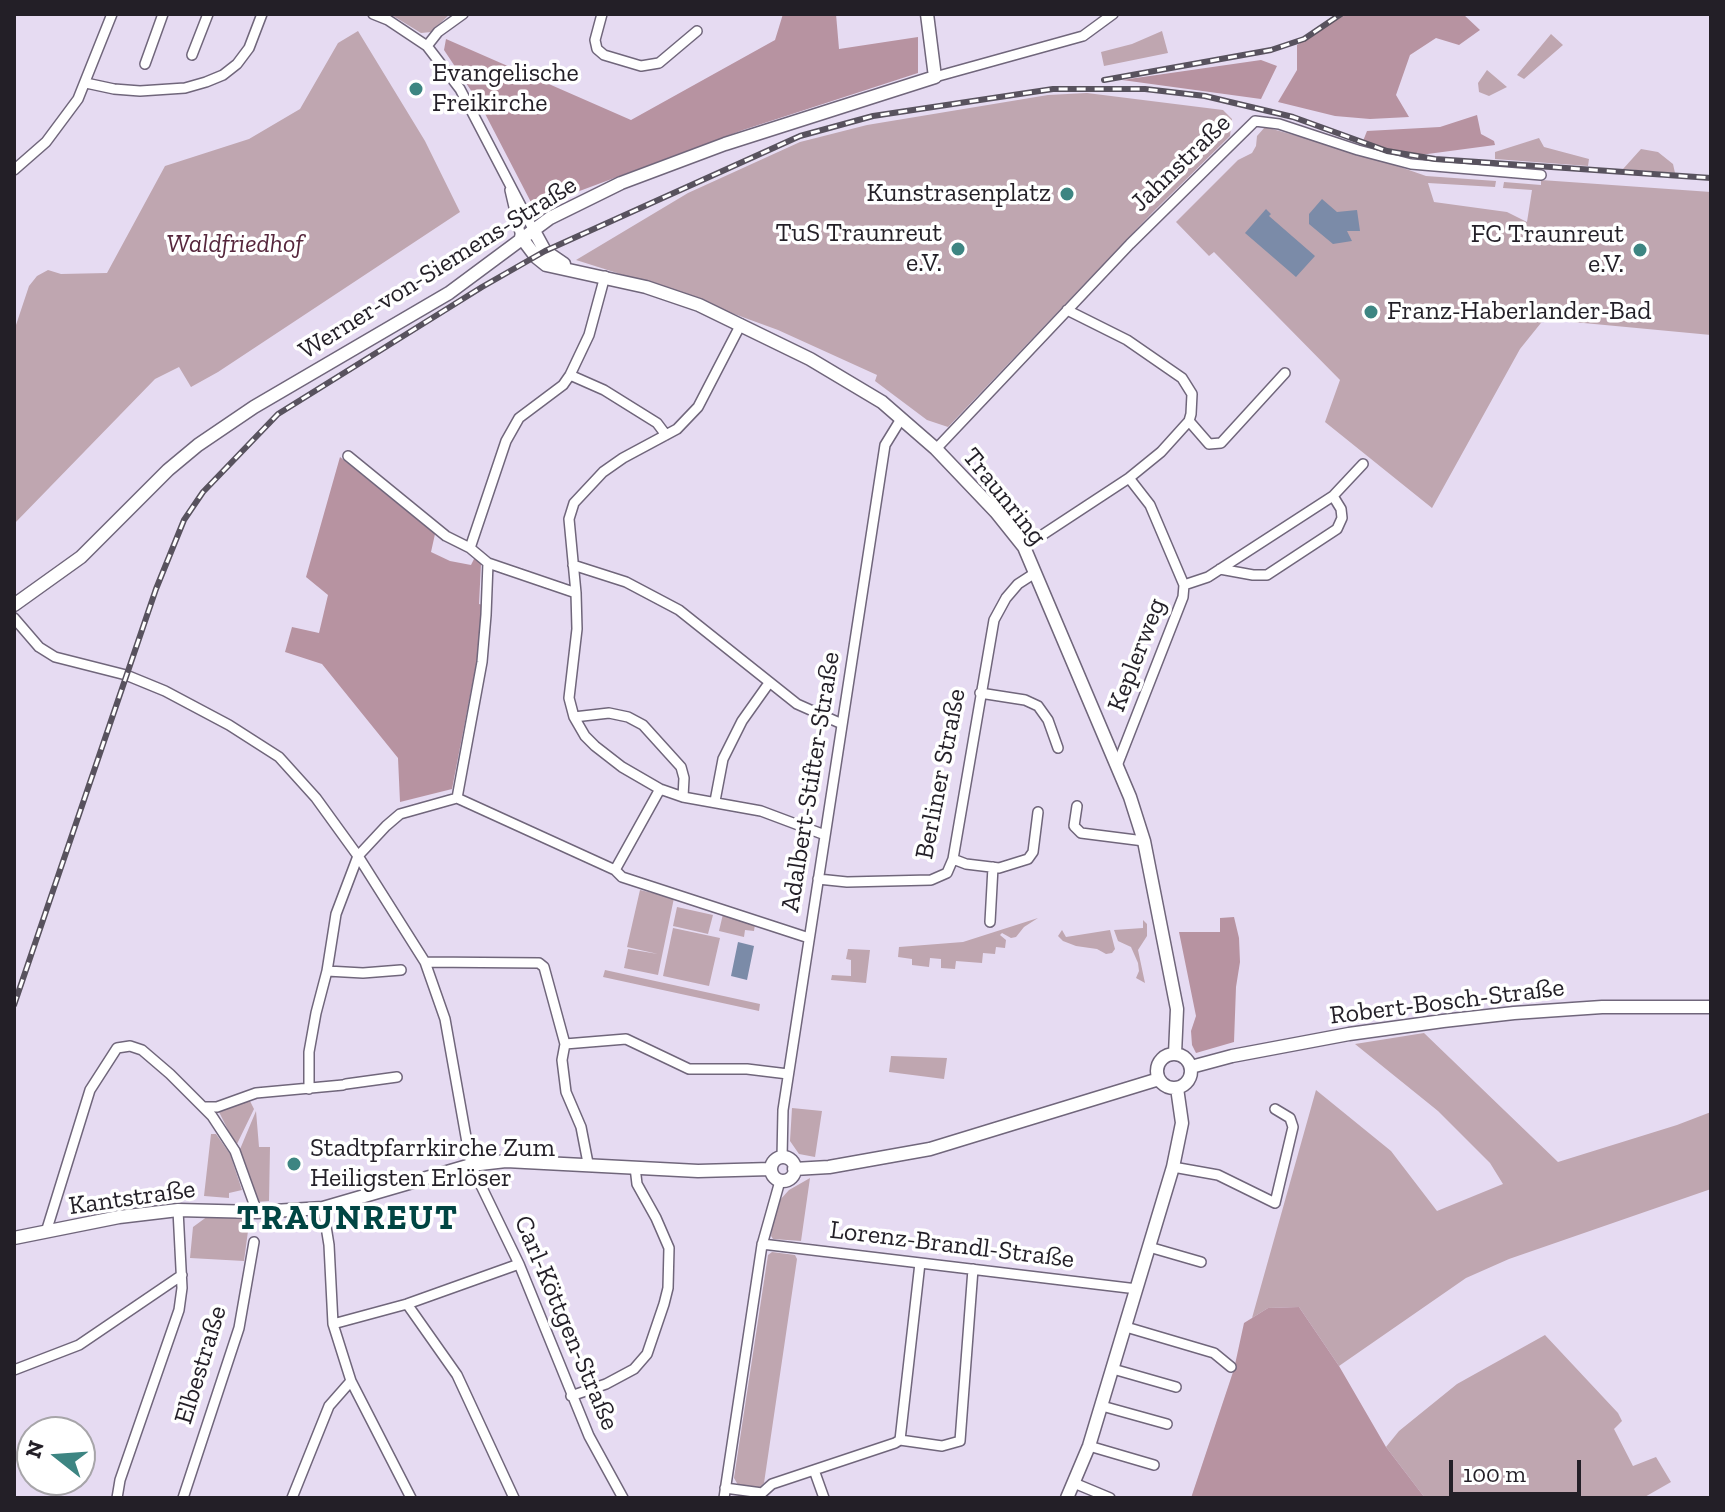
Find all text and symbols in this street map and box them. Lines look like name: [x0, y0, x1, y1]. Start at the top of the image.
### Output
place label: Evangelische Freikirche: [432, 58, 579, 120]
marker: Evangelische Freikirche: [407, 80, 425, 98]
street label: Jahnstraße: [1125, 108, 1237, 218]
street label: Werner-von-Siemens-Straße: [293, 169, 583, 367]
place label: Kunstrasenplatz: [867, 178, 1051, 210]
marker: Kunstrasenplatz: [1058, 185, 1076, 203]
place label: TuS Traunreut e.V.: [775, 218, 942, 280]
place label: FC Traunreut e.V.: [1471, 219, 1624, 280]
park label: Waldfriedhof: [167, 229, 303, 261]
marker: TuS Traunreut e.V.: [949, 240, 967, 258]
marker: FC Traunreut e.V.: [1631, 241, 1649, 259]
place label: Franz-Haberlander-Bad: [1387, 296, 1652, 328]
marker: Franz-Haberlander-Bad: [1362, 303, 1380, 321]
street label: Traunring: [955, 442, 1053, 552]
street label: Keplerweg: [1101, 594, 1173, 716]
street label: Adalbert-Stifter-Straße: [775, 650, 847, 914]
street label: Berliner Straße: [909, 686, 973, 862]
street label: Robert-Bosch-Straße: [1328, 972, 1566, 1032]
place label: Stadtpfarrkirche Zum Heiligsten Erlöser: [310, 1133, 555, 1194]
marker: Stadtpfarrkirche Zum Heiligsten Erlöser: [285, 1155, 303, 1173]
street label: Kantstraße: [67, 1174, 197, 1222]
district label: TRAUNREUT: [237, 1199, 459, 1239]
street label: Carl-Köttgen-Straße: [507, 1211, 625, 1435]
street label: Lorenz-Brandl-Straße: [828, 1215, 1076, 1275]
street label: Elbestraße: [168, 1302, 234, 1428]
north arrow: [16, 1416, 96, 1496]
text: N: [19, 1437, 50, 1461]
scale bar: [1453, 1444, 1585, 1494]
text: 100 m: [1463, 1459, 1526, 1488]

